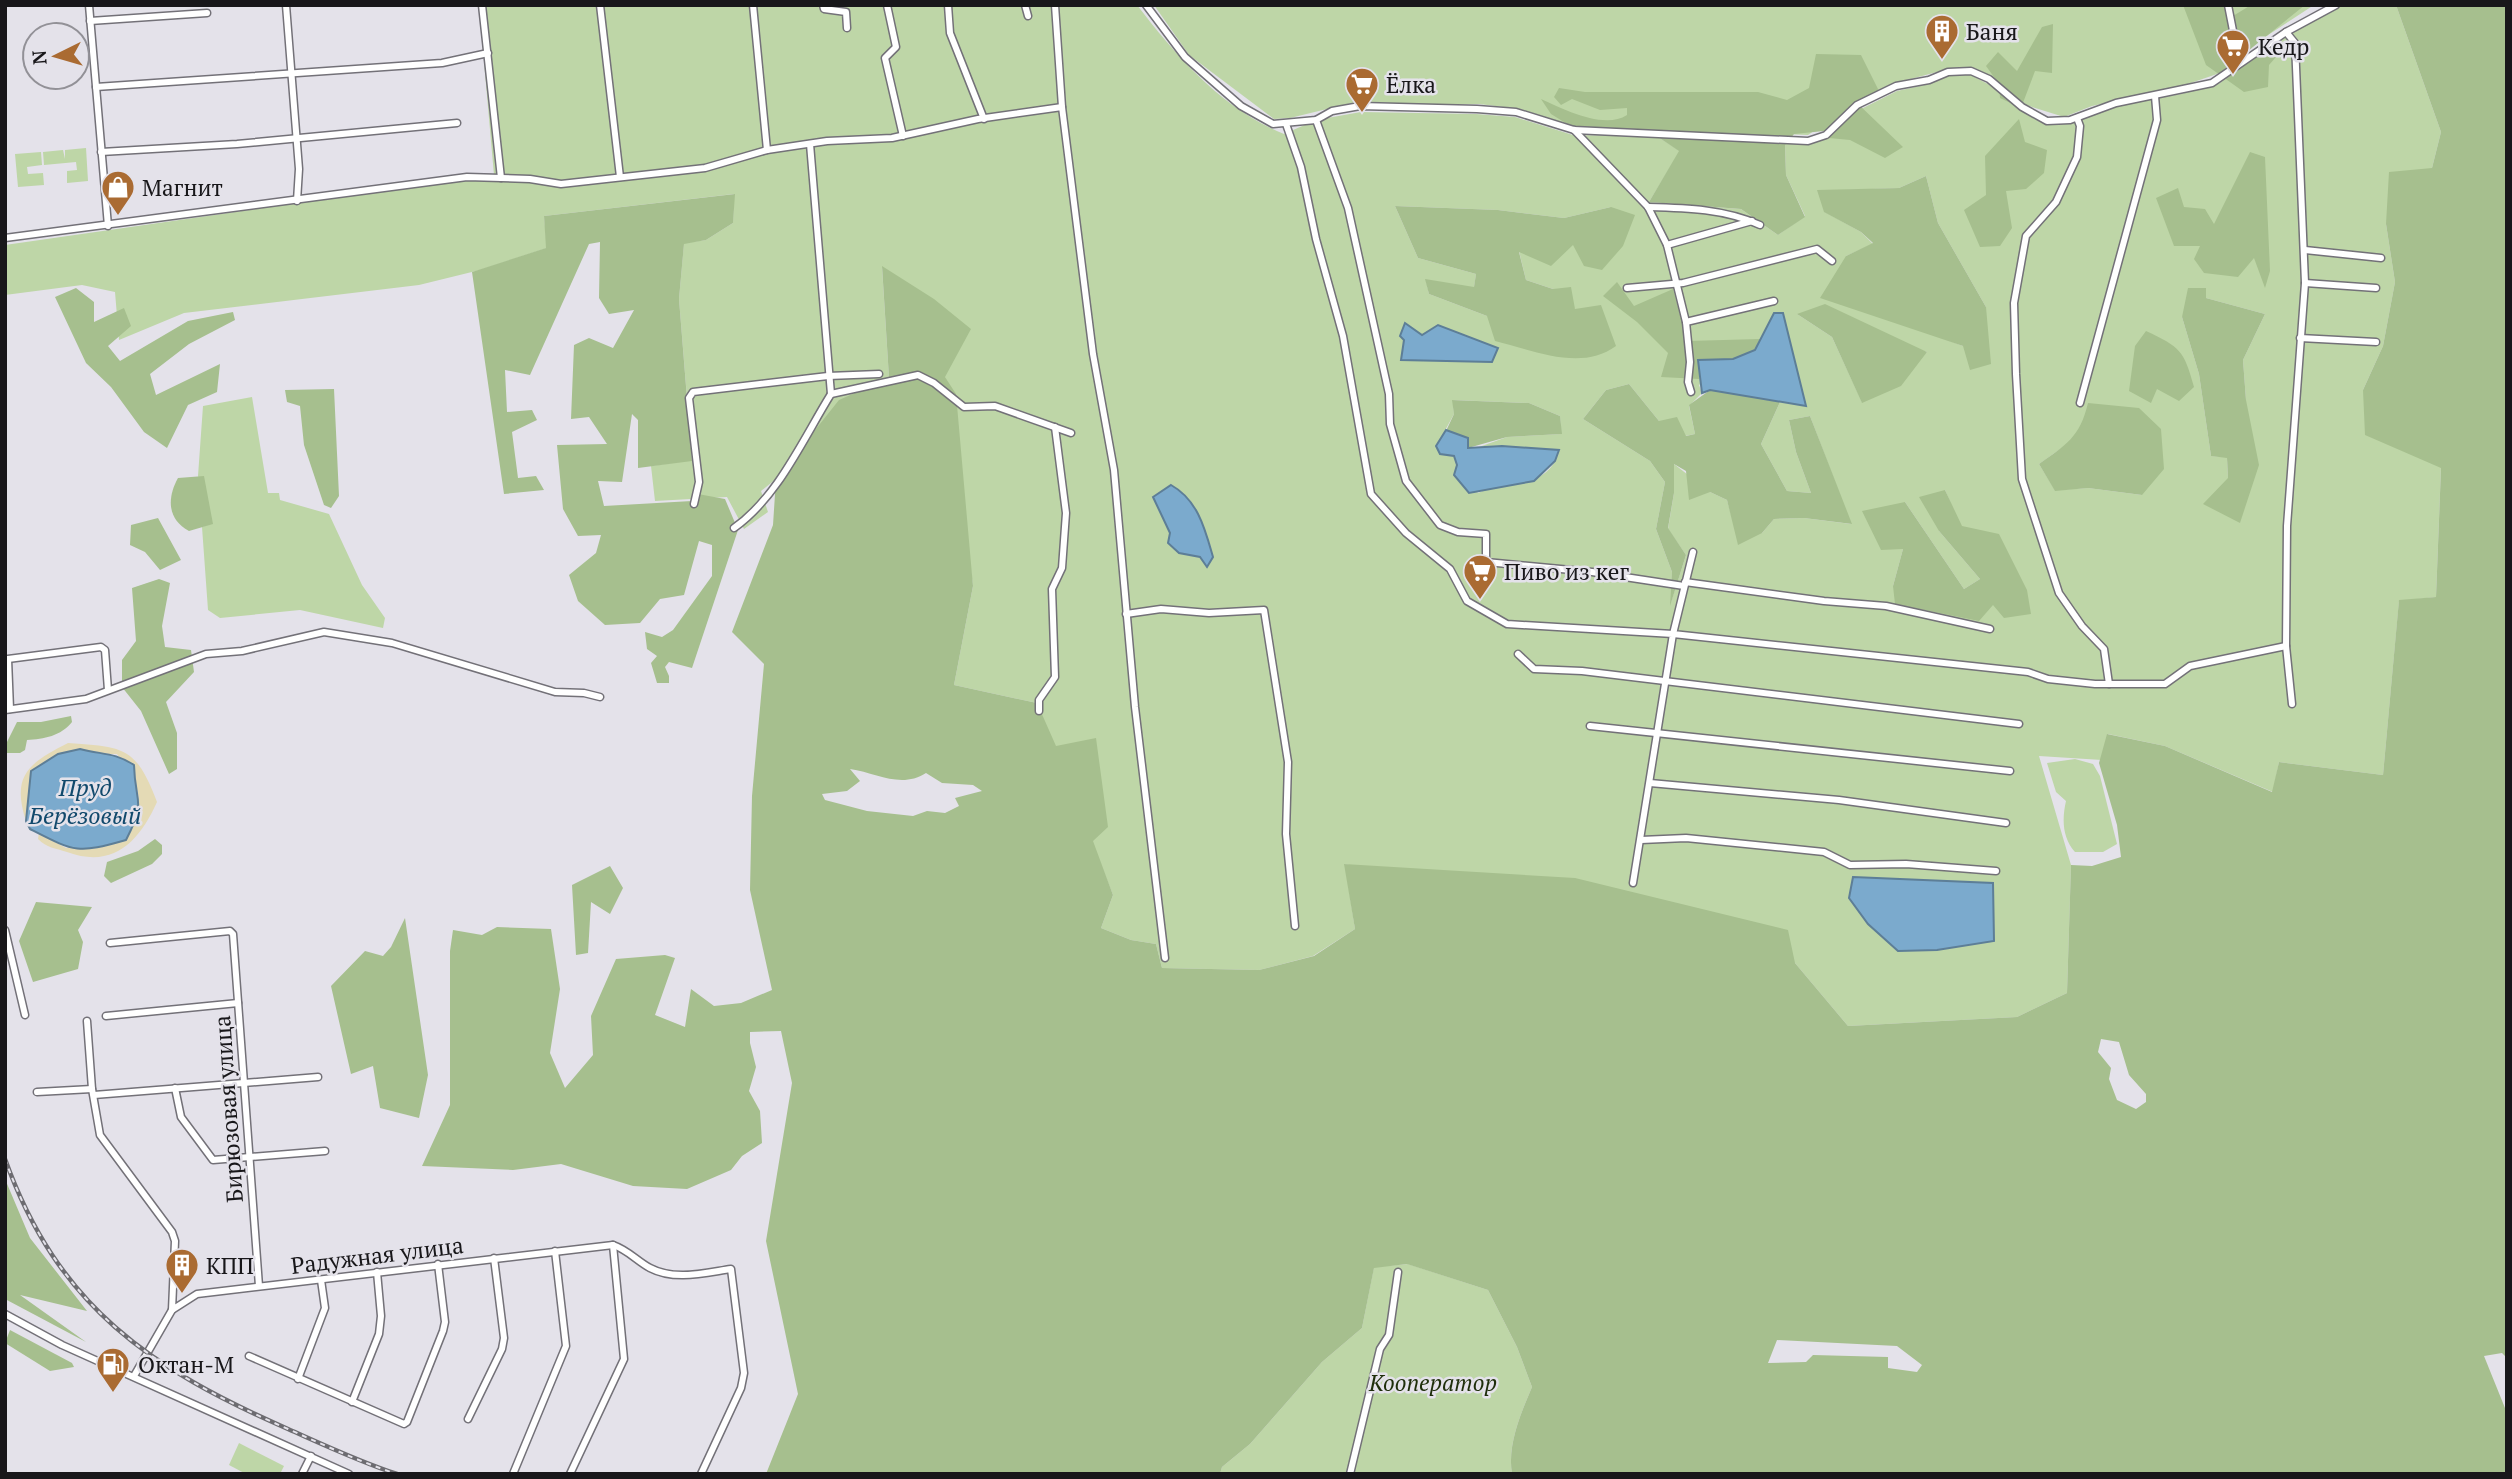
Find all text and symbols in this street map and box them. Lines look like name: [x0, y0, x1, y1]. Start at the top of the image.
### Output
building icon: Баня: [1923, 12, 1961, 61]
place label: Баня: [1966, 16, 2018, 47]
north arrow: [21, 21, 91, 91]
supermarket icon: Кедр: [2214, 27, 2252, 76]
place label: Кедр: [2258, 31, 2309, 62]
text: N: [25, 49, 52, 66]
supermarket icon: Ёлка: [1343, 65, 1381, 114]
place label: Ёлка: [1386, 69, 1436, 100]
shop icon: Магнит: [99, 168, 137, 217]
place label: Магнит: [142, 172, 223, 203]
supermarket icon: Пиво из кег: [1461, 552, 1499, 601]
place label: Пиво из кег: [1504, 556, 1629, 587]
water label: Пруд Берёзовый: [28, 771, 141, 831]
street label: Бирюзовая улица: [206, 1014, 250, 1204]
street label: Радужная улица: [289, 1229, 465, 1281]
building icon: КПП: [163, 1246, 201, 1295]
place label: КПП: [206, 1250, 254, 1281]
fuel station icon: Октан-М: [94, 1345, 132, 1394]
place label: Октан-М: [138, 1349, 234, 1380]
park label: Кооператор: [1368, 1367, 1497, 1398]

